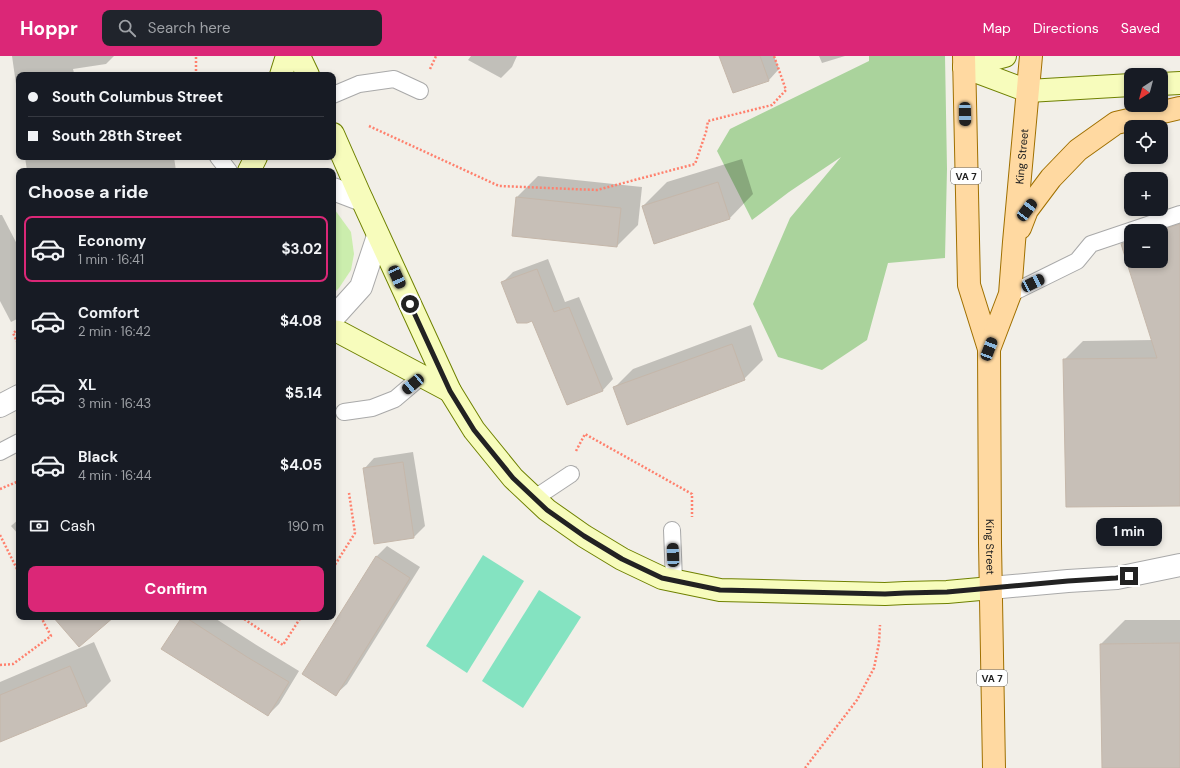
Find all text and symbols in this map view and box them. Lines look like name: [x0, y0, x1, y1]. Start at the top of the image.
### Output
search box: [102, 10, 382, 46]
text: Hoppr: [20, 16, 78, 41]
icon: search: [116, 17, 138, 39]
text: Search here: [148, 18, 231, 38]
text: Map: [983, 19, 1011, 37]
text: Directions: [1033, 19, 1099, 37]
text: Saved: [1121, 19, 1160, 37]
north arrow: [1124, 68, 1168, 112]
map controls: [1124, 68, 1168, 268]
text: South Columbus Street: [52, 87, 223, 107]
car: [959, 102, 971, 126]
button: locate: [1124, 120, 1168, 164]
text: South 28th Street: [52, 126, 182, 146]
street label: King Street: [1012, 128, 1031, 185]
road number: VA 7: [951, 168, 981, 184]
button: +: [1124, 172, 1168, 216]
text: Choose a ride: [28, 180, 149, 204]
car: [1015, 197, 1039, 223]
button: −: [1124, 224, 1168, 268]
icon: car: [30, 231, 66, 267]
text: Economy: [78, 231, 146, 251]
text: $3.02: [282, 239, 322, 259]
text: 1 min · 16:41: [78, 251, 144, 268]
car: [387, 264, 407, 290]
car: [1020, 272, 1046, 294]
route start: [401, 295, 419, 313]
icon: car: [30, 303, 66, 339]
text: Comfort: [78, 303, 139, 323]
text: $4.08: [280, 311, 322, 331]
text: 2 min · 16:42: [78, 323, 151, 340]
car: [979, 336, 999, 362]
car: [400, 372, 426, 396]
icon: car: [30, 375, 66, 411]
text: XL: [78, 375, 96, 395]
text: $5.14: [285, 383, 322, 403]
text: 3 min · 16:43: [78, 395, 151, 412]
icon: car: [30, 447, 66, 483]
text: Black: [78, 447, 118, 467]
text: $4.05: [280, 455, 322, 475]
text: 4 min · 16:44: [78, 467, 152, 484]
icon: cash: [28, 515, 50, 537]
text: Cash: [60, 516, 95, 536]
text: 190 m: [288, 518, 324, 535]
callout: 1 min: [1096, 518, 1162, 546]
street label: King Street: [983, 519, 998, 575]
text: 1 min: [1113, 523, 1145, 540]
car: [667, 543, 679, 567]
button: Confirm: [28, 566, 324, 612]
route end: [1120, 567, 1138, 585]
road number: VA 7: [977, 670, 1007, 686]

